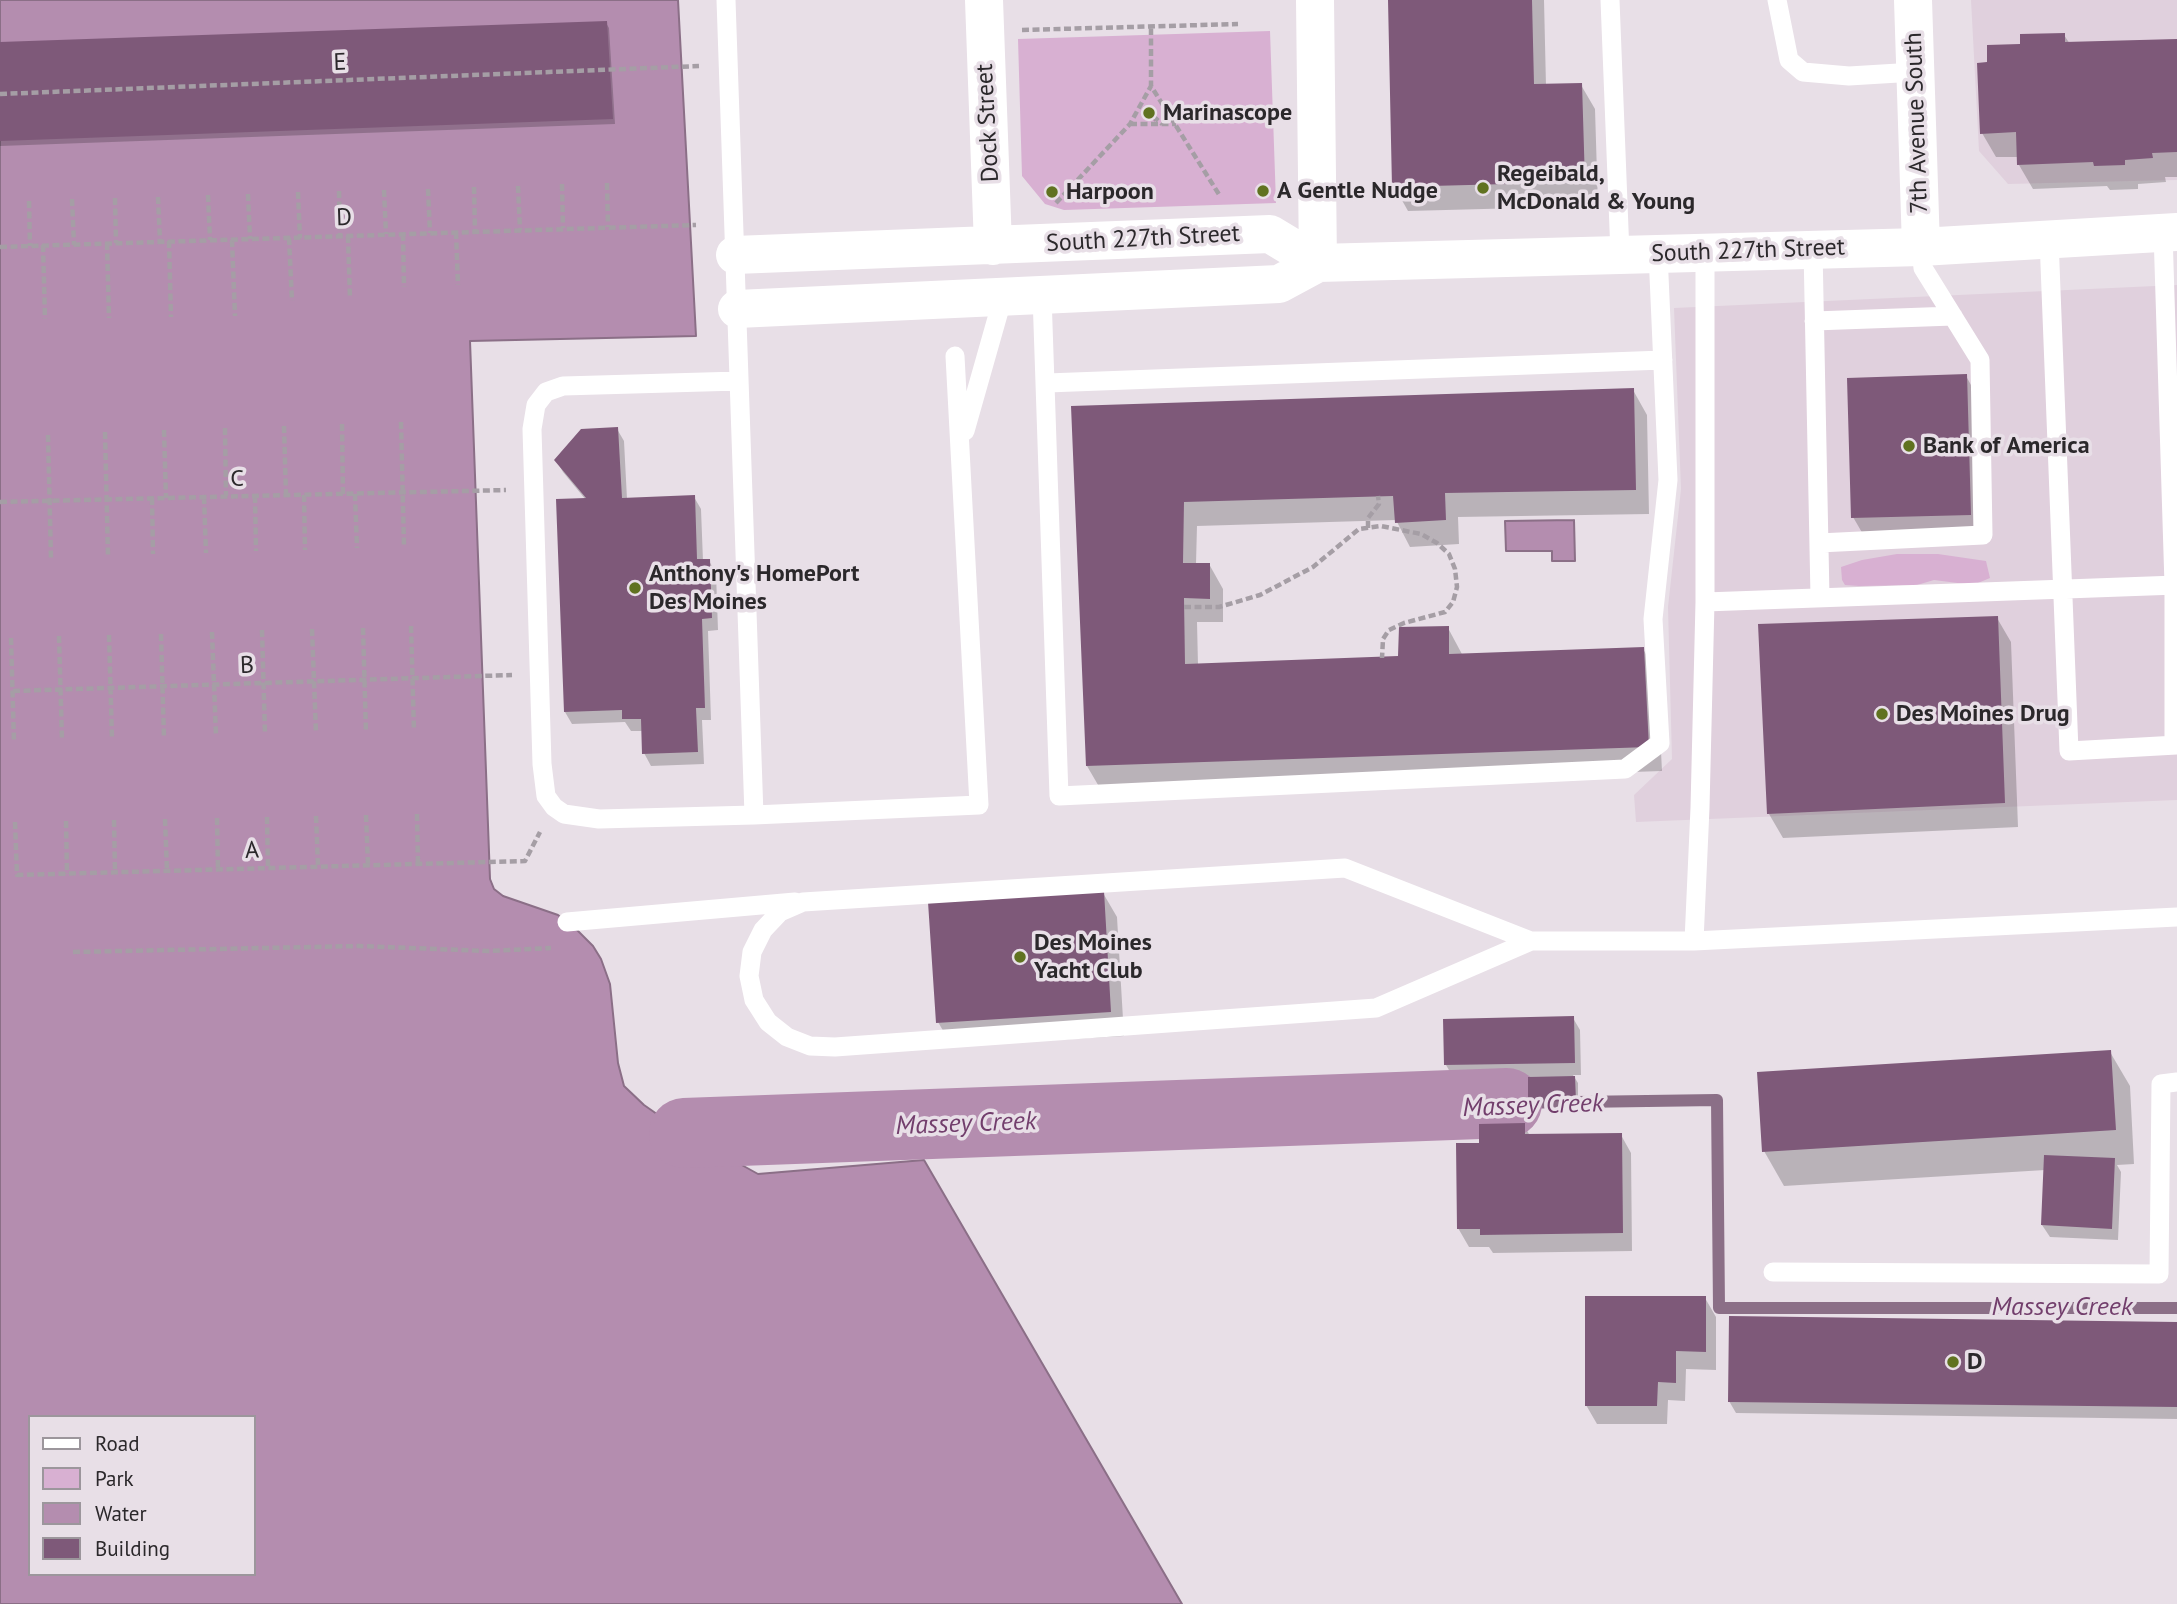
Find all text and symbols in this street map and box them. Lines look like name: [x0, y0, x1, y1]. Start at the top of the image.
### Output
street label: 7th Avenue South: [1899, 32, 1935, 214]
street label: E: [333, 48, 347, 78]
street label: Dock Street: [971, 63, 1005, 183]
place label: Marinascope: [1163, 99, 1292, 127]
marker: Marinascope: [1141, 105, 1157, 121]
place label: Regeibald, McDonald & Young: [1497, 160, 1695, 216]
place label: A Gentle Nudge: [1277, 177, 1438, 205]
place label: Harpoon: [1066, 178, 1154, 206]
marker: Regeibald, McDonald & Young: [1475, 180, 1491, 196]
marker: A Gentle Nudge: [1255, 183, 1271, 199]
marker: Harpoon: [1044, 184, 1060, 200]
street label: D: [336, 203, 352, 233]
street label: South 227th Street: [1045, 220, 1241, 258]
street label: South 227th Street: [1651, 233, 1845, 269]
place label: Bank of America: [1923, 432, 2090, 460]
marker: Bank of America: [1901, 438, 1917, 454]
street label: C: [230, 465, 244, 493]
place label: Anthony's HomePort Des Moines: [649, 560, 859, 616]
marker: Anthony's HomePort Des Moines: [627, 580, 643, 596]
street label: B: [239, 651, 255, 681]
place label: Des Moines Drug: [1896, 700, 2070, 728]
marker: Des Moines Drug: [1874, 706, 1890, 722]
street label: A: [244, 836, 260, 866]
place label: Des Moines Yacht Club: [1034, 929, 1152, 985]
marker: Des Moines Yacht Club: [1012, 949, 1028, 965]
water label: Massey Creek: [1462, 1088, 1604, 1124]
water label: Massey Creek: [895, 1106, 1037, 1142]
water label: Massey Creek: [1992, 1292, 2132, 1324]
place label: D: [1967, 1348, 1983, 1376]
marker: D: [1945, 1354, 1961, 1370]
legend: [28, 1415, 256, 1576]
text: Road: [95, 1430, 139, 1457]
text: Park: [95, 1465, 134, 1492]
text: Water: [95, 1500, 147, 1527]
text: Building: [95, 1535, 170, 1562]

